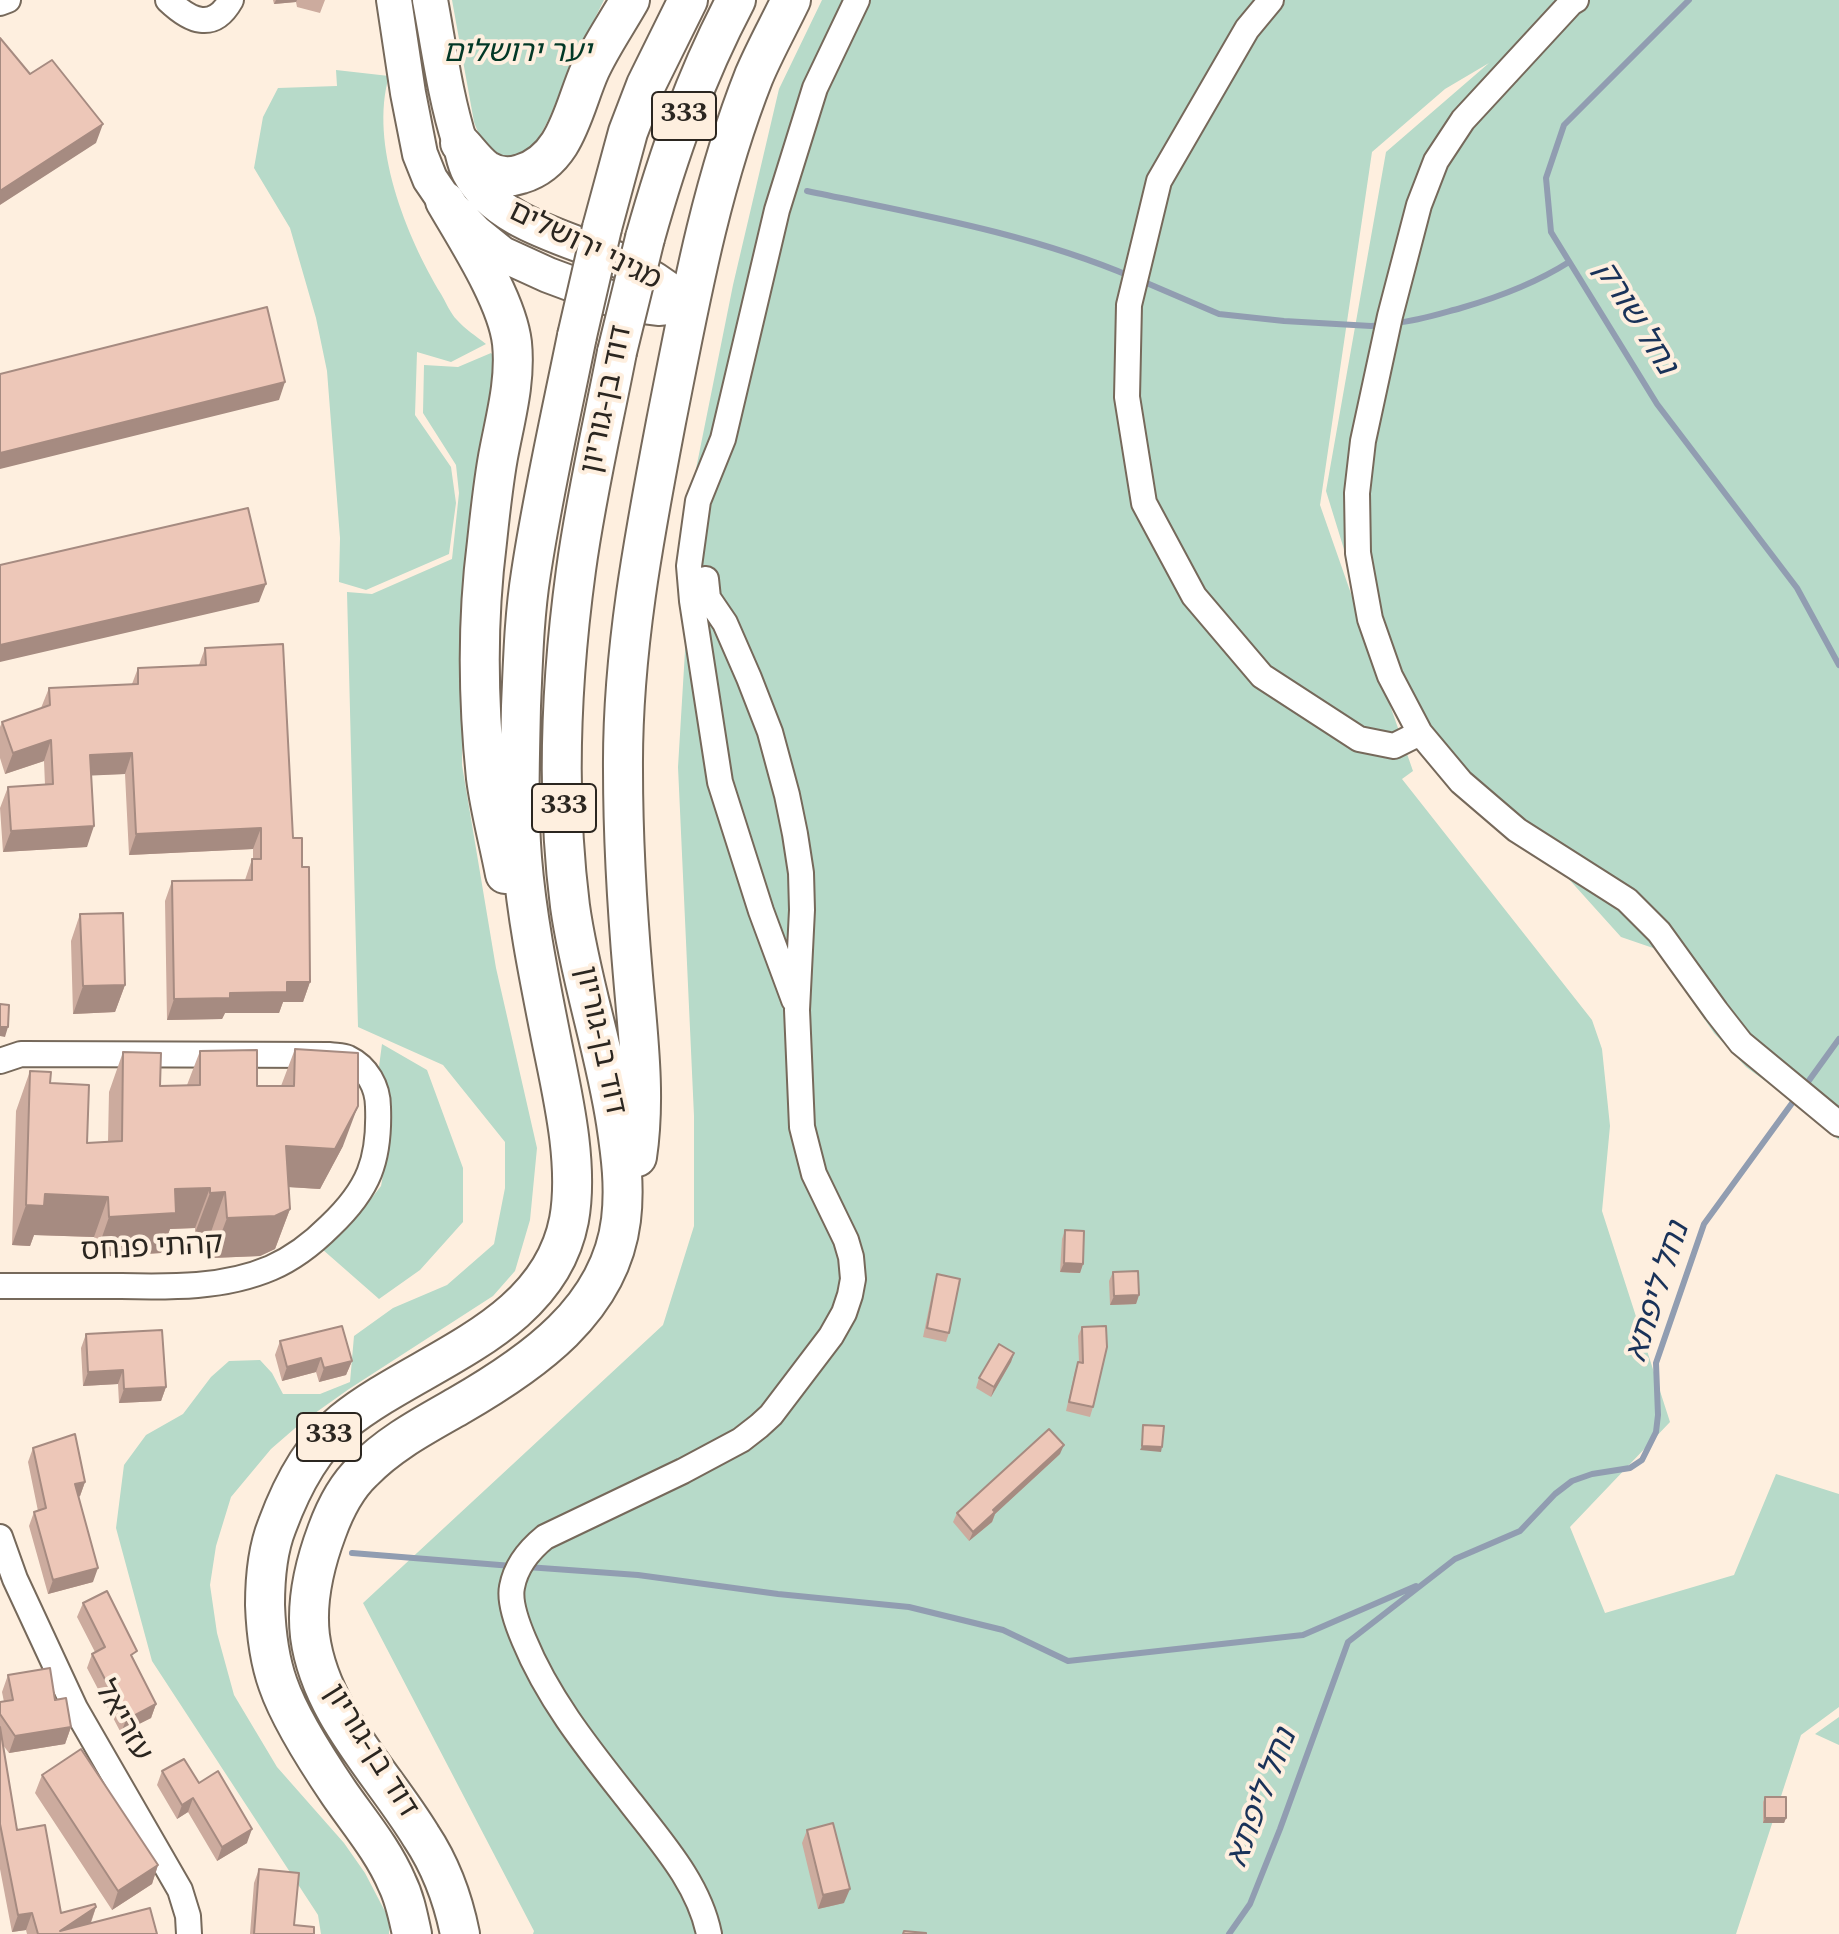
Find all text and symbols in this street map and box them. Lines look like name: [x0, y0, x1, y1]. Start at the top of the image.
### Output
park label: יער ירושלים: [443, 37, 591, 73]
road number: 333: [652, 92, 716, 140]
street label: מגיני ירושלים: [502, 196, 666, 300]
water label: נחל שורק: [1583, 255, 1683, 383]
street label: דוד בן-גוריון: [576, 323, 642, 477]
road number: 333: [532, 784, 596, 832]
street label: דוד בן-גוריון: [565, 964, 631, 1118]
water label: נחל ליפתא: [1619, 1218, 1701, 1368]
street label: קהתי פנחס: [80, 1228, 224, 1272]
road number: 333: [297, 1413, 361, 1461]
street label: עזריאל: [84, 1675, 158, 1769]
street label: דוד בן-גוריון: [314, 1679, 424, 1825]
water label: נחל ליפתא: [1220, 1725, 1308, 1873]

